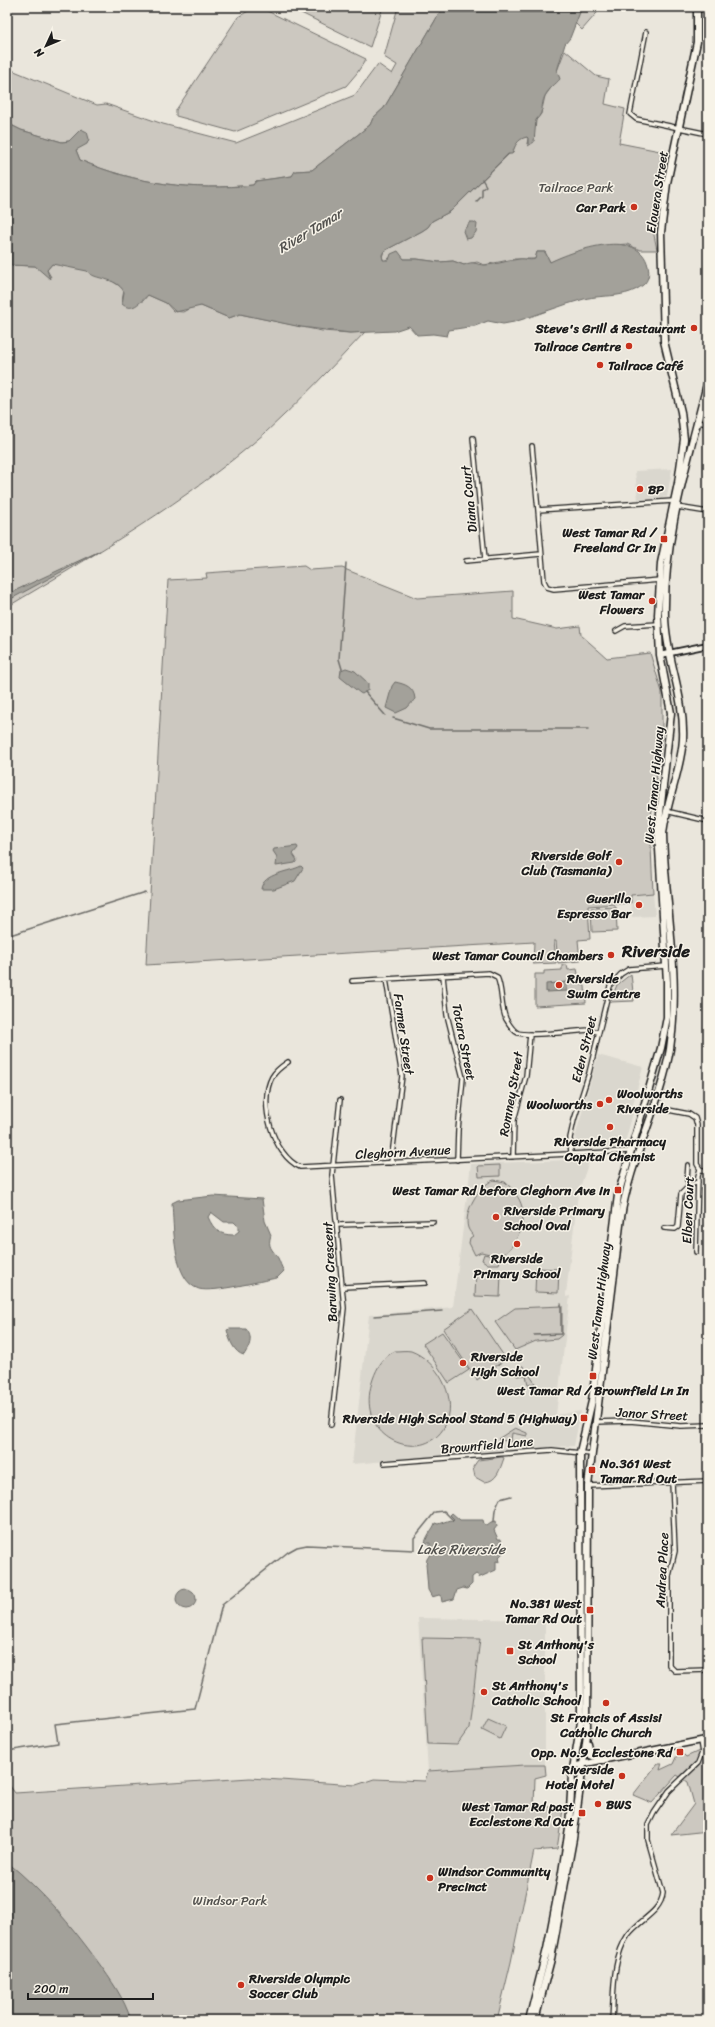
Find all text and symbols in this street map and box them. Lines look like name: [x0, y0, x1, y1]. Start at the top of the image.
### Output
north arrow: [26, 26, 66, 66]
text: N: [29, 43, 49, 63]
street label: Elouera Street: [639, 149, 675, 235]
park label: Tailrace Park: [539, 176, 614, 199]
place label: Car Park: [575, 196, 626, 219]
water label: River Tamar: [273, 200, 350, 260]
marker: Car Park: [629, 202, 639, 212]
place label: Steve's Grill & Restaurant: [534, 317, 686, 340]
marker: Steve's Grill & Restaurant: [689, 323, 699, 333]
place label: Tailrace Centre: [534, 335, 622, 358]
marker: Tailrace Centre: [624, 341, 634, 351]
place label: Tailrace Café: [608, 354, 684, 377]
marker: Tailrace Café: [595, 360, 605, 370]
street label: Diana Court: [454, 464, 484, 534]
place label: BP: [648, 478, 664, 501]
marker: BP: [635, 484, 645, 494]
place label: West Tamar Rd / Freeland Cr In: [562, 521, 659, 559]
marker: West Tamar Rd / Freeland Cr In: [659, 534, 669, 544]
place label: West Tamar Flowers: [578, 583, 646, 621]
marker: West Tamar Flowers: [647, 596, 657, 606]
street label: West Tamar Highway: [637, 725, 671, 845]
place label: Riverside Golf Club (Tasmania): [520, 844, 612, 882]
marker: Riverside Golf Club (Tasmania): [614, 857, 624, 867]
place label: Guerilla Espresso Bar: [557, 887, 633, 925]
marker: Guerilla Espresso Bar: [634, 900, 644, 910]
district label: Riverside: [621, 936, 690, 966]
place label: West Tamar Council Chambers: [432, 944, 604, 967]
marker: West Tamar Council Chambers: [606, 950, 616, 960]
place label: Riverside Swim Centre: [566, 967, 641, 1005]
marker: Riverside Swim Centre: [554, 980, 564, 990]
street label: Farmer Street: [387, 992, 421, 1077]
street label: Totara Street: [445, 1002, 483, 1083]
street label: Eden Street: [565, 1013, 604, 1085]
street label: Romney Street: [492, 1049, 530, 1138]
place label: Woolworths Riverside: [616, 1082, 683, 1120]
place label: Woolworths: [526, 1093, 593, 1116]
marker: Woolworths Riverside: [604, 1095, 614, 1105]
marker: Woolworths: [595, 1099, 605, 1109]
marker: Riverside Pharmacy Capital Chemist: [605, 1122, 615, 1132]
place label: Riverside Pharmacy Capital Chemist: [553, 1130, 666, 1168]
street label: Cleghorn Avenue: [355, 1138, 452, 1166]
street label: Elben Court: [675, 1175, 701, 1244]
place label: West Tamar Rd before Cleghorn Ave In: [392, 1179, 611, 1202]
marker: West Tamar Rd before Cleghorn Ave In: [613, 1185, 623, 1195]
place label: Riverside Primary School Oval: [503, 1199, 606, 1237]
marker: Riverside Primary School Oval: [491, 1212, 501, 1222]
street label: Barwing Crescent: [316, 1221, 344, 1323]
marker: Riverside Primary School: [512, 1239, 522, 1249]
street label: West Tamar Highway: [580, 1241, 618, 1361]
place label: Riverside Primary School: [473, 1247, 562, 1285]
place label: Riverside High School: [470, 1345, 540, 1383]
marker: Riverside High School: [458, 1358, 468, 1368]
marker: West Tamar Rd / Brownfield Ln In: [588, 1371, 598, 1381]
place label: West Tamar Rd / Brownfield Ln In: [497, 1379, 690, 1402]
street label: Janor Street: [614, 1401, 689, 1427]
place label: Riverside High School Stand 5 (Highway): [342, 1407, 577, 1430]
marker: Riverside High School Stand 5 (Highway): [579, 1413, 589, 1423]
street label: Brownfield Lane: [440, 1429, 534, 1460]
place label: No.361 West Tamar Rd Out: [599, 1452, 677, 1490]
marker: No.361 West Tamar Rd Out: [587, 1465, 597, 1475]
street label: Andrea Place: [648, 1531, 675, 1609]
water label: Lake Riverside: [417, 1537, 506, 1562]
place label: No.381 West Tamar Rd Out: [505, 1592, 582, 1630]
marker: No.381 West Tamar Rd Out: [585, 1605, 595, 1615]
place label: St Anthony's School: [517, 1633, 595, 1671]
marker: St Anthony's School: [505, 1646, 515, 1656]
place label: St Anthony's Catholic School: [491, 1674, 583, 1712]
marker: St Anthony's Catholic School: [479, 1687, 489, 1697]
marker: St Francis of Assisi Catholic Church: [601, 1698, 611, 1708]
place label: St Francis of Assisi Catholic Church: [549, 1706, 663, 1744]
place label: Opp. No.9 Ecclestone Rd: [530, 1741, 673, 1764]
marker: Opp. No.9 Ecclestone Rd: [675, 1747, 685, 1757]
place label: Riverside Hotel Motel: [545, 1758, 615, 1796]
marker: Riverside Hotel Motel: [617, 1771, 627, 1781]
place label: BWS: [606, 1793, 632, 1816]
place label: West Tamar Rd past Ecclestone Rd Out: [462, 1795, 574, 1833]
marker: BWS: [593, 1799, 603, 1809]
marker: West Tamar Rd past Ecclestone Rd Out: [577, 1808, 587, 1818]
place label: Windsor Community Precinct: [438, 1860, 551, 1898]
marker: Windsor Community Precinct: [425, 1873, 435, 1883]
park label: Windsor Park: [193, 1889, 267, 1912]
place label: Riverside Olympic Soccer Club: [248, 1967, 351, 2005]
scale bar: [28, 1975, 153, 2001]
text: 200 m: [34, 1978, 68, 2000]
marker: Riverside Olympic Soccer Club: [236, 1980, 246, 1990]

